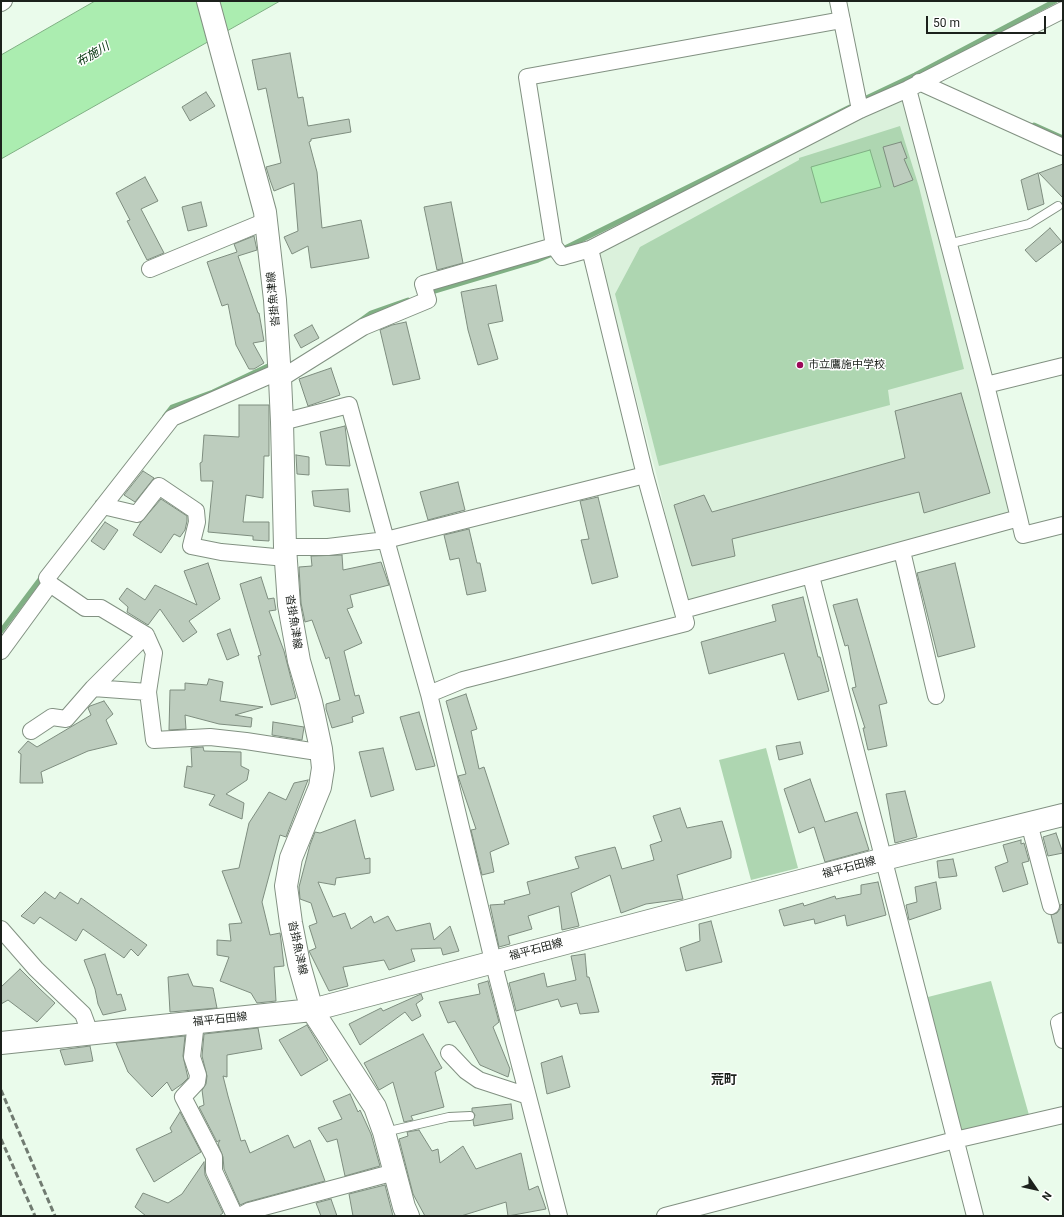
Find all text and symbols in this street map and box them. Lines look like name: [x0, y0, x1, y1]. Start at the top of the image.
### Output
scale bar: [928, 8, 1048, 34]
text: 50 m: [933, 16, 960, 30]
water label: 布施川: [74, 40, 112, 70]
street label: 沓掛魚津線: [265, 271, 283, 327]
place label: 市立鷹施中学校: [808, 358, 885, 372]
marker: 市立鷹施中学校: [795, 360, 805, 370]
street label: 沓掛魚津線: [282, 594, 304, 650]
street label: 福平石田線: [821, 855, 877, 881]
street label: 沓掛魚津線: [285, 920, 309, 976]
street label: 福平石田線: [508, 937, 564, 963]
street label: 福平石田線: [192, 1011, 248, 1029]
district label: 荒町: [711, 1073, 737, 1089]
north arrow: [1016, 1169, 1056, 1209]
text: N: [1039, 1189, 1054, 1203]

